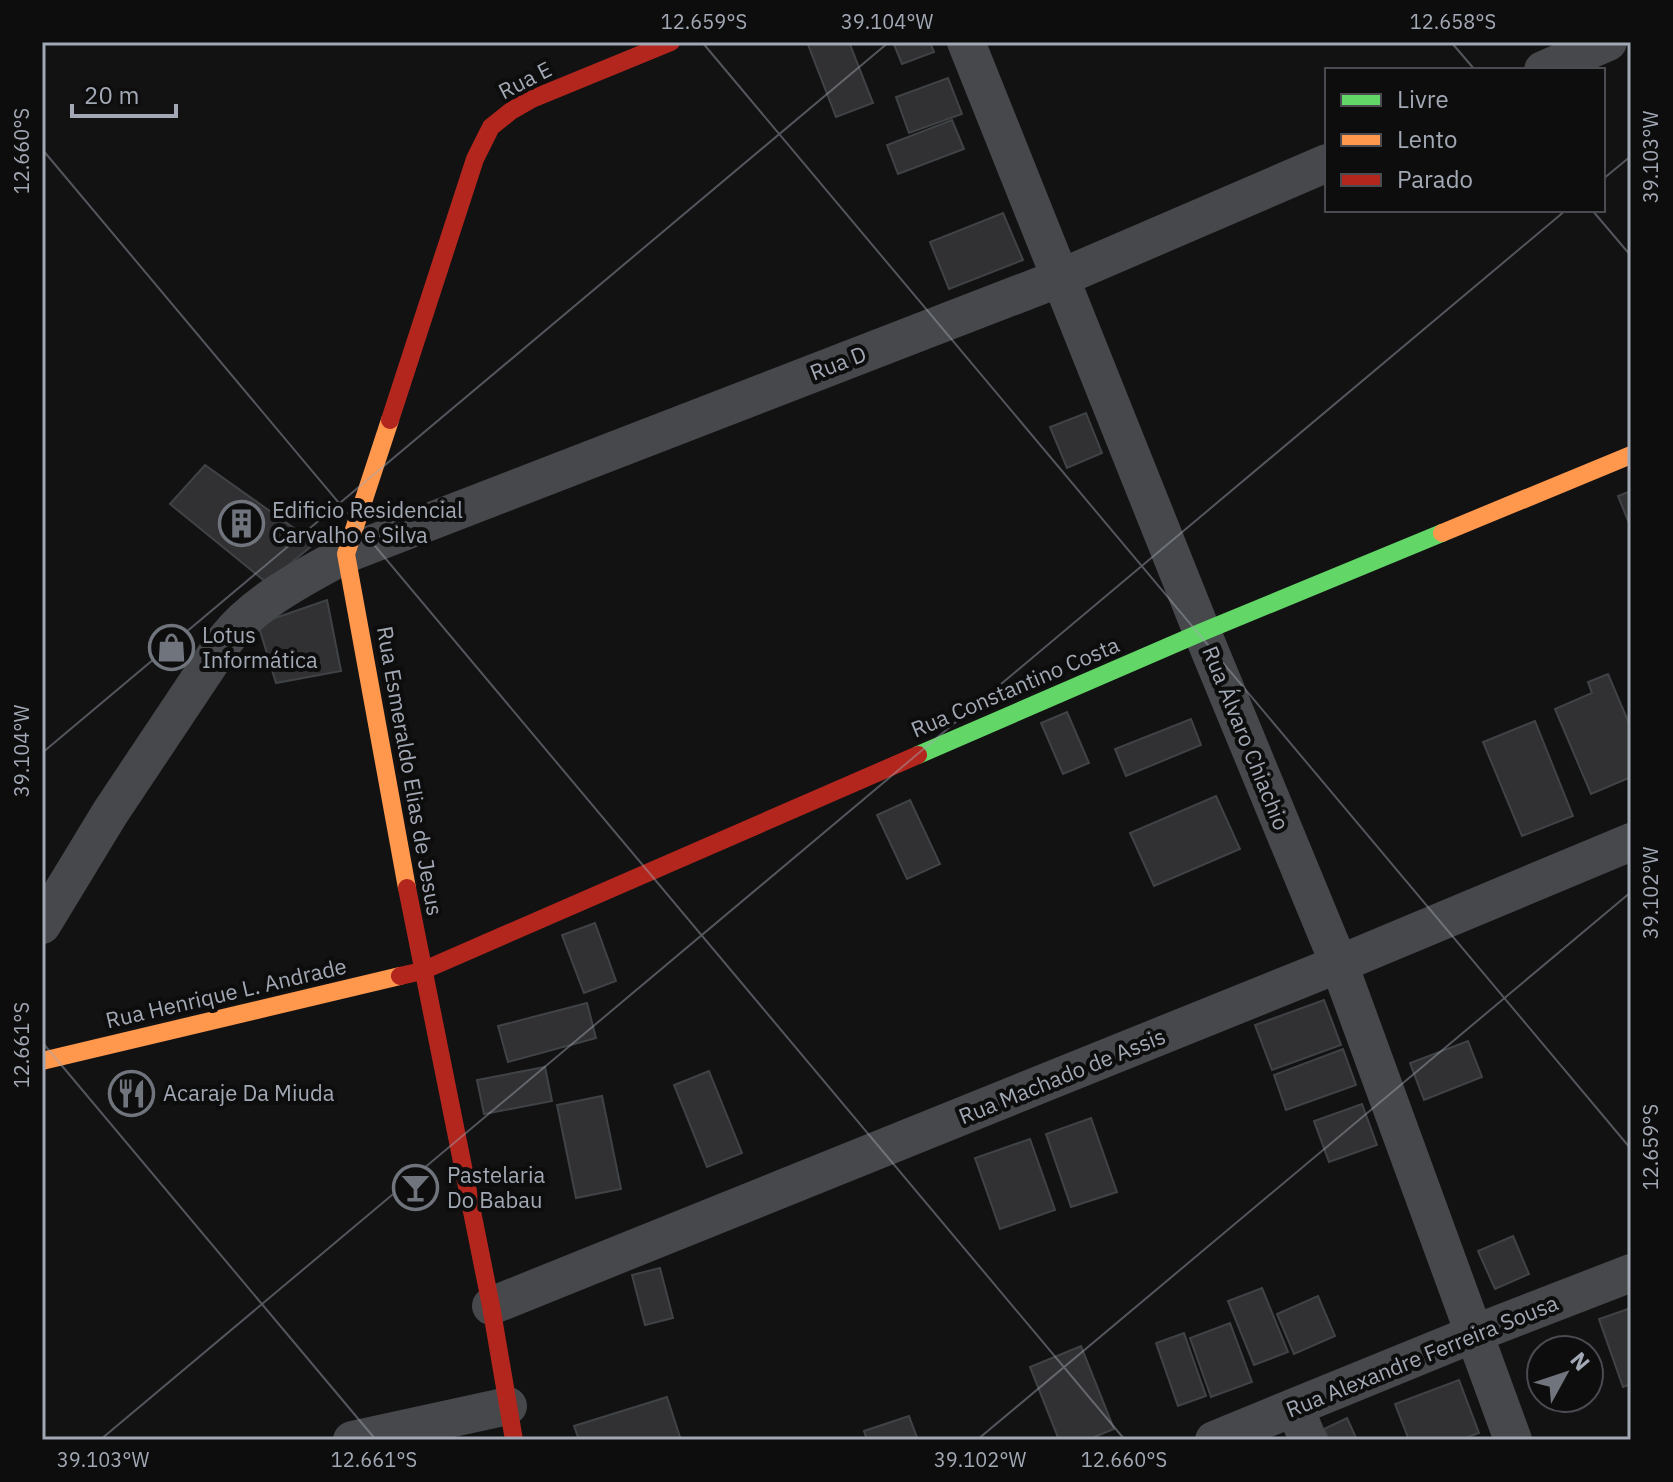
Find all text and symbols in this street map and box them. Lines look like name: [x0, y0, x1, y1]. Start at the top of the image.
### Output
text: 12.659°S: [661, 8, 747, 35]
text: 39.104°W: [841, 8, 933, 35]
text: 12.658°S: [1410, 8, 1496, 35]
street label: Rua E: [493, 54, 556, 105]
scale bar: [72, 68, 176, 118]
legend: [1325, 68, 1605, 212]
text: 20 m: [84, 79, 139, 111]
text: Livre: [1397, 83, 1449, 115]
text: 12.660°S: [8, 108, 35, 194]
text: 39.103°W: [1637, 111, 1664, 203]
text: Lento: [1397, 123, 1457, 155]
text: Parado: [1397, 163, 1473, 195]
street label: Rua D: [805, 339, 870, 387]
place label: Edificio Residencial Carvalho e Silva: [272, 495, 463, 549]
building icon: Edificio Residencial Carvalho e Silva: [217, 499, 265, 547]
place label: Lotus Informática: [202, 620, 318, 674]
shop icon: Lotus Informática: [147, 624, 195, 672]
street label: Rua Esmeraldo Elias de Jesus: [371, 624, 450, 918]
street label: Rua Constantino Costa: [906, 629, 1124, 744]
street label: Rua Álvaro Chiachio: [1196, 642, 1297, 834]
text: 39.104°W: [8, 705, 35, 797]
text: 39.102°W: [1637, 847, 1664, 939]
street label: Rua Henrique L. Andrade: [103, 951, 349, 1034]
text: 12.661°S: [8, 1002, 35, 1088]
street label: Rua Machado de Assis: [954, 1021, 1169, 1130]
restaurant icon: Acaraje Da Miuda: [108, 1069, 156, 1117]
place label: Acaraje Da Miuda: [163, 1078, 335, 1107]
text: 12.659°S: [1637, 1104, 1664, 1190]
place label: Pastelaria Do Babau: [447, 1160, 545, 1214]
bar icon: Pastelaria Do Babau: [392, 1164, 440, 1212]
street label: Rua Alexandre Ferreira Sousa: [1281, 1287, 1562, 1424]
north arrow: [1525, 1334, 1605, 1414]
text: N: [1564, 1345, 1597, 1376]
text: 39.103°W: [57, 1446, 149, 1473]
text: 12.661°S: [331, 1446, 417, 1473]
text: 39.102°W: [934, 1446, 1026, 1473]
text: 12.660°S: [1081, 1446, 1167, 1473]

